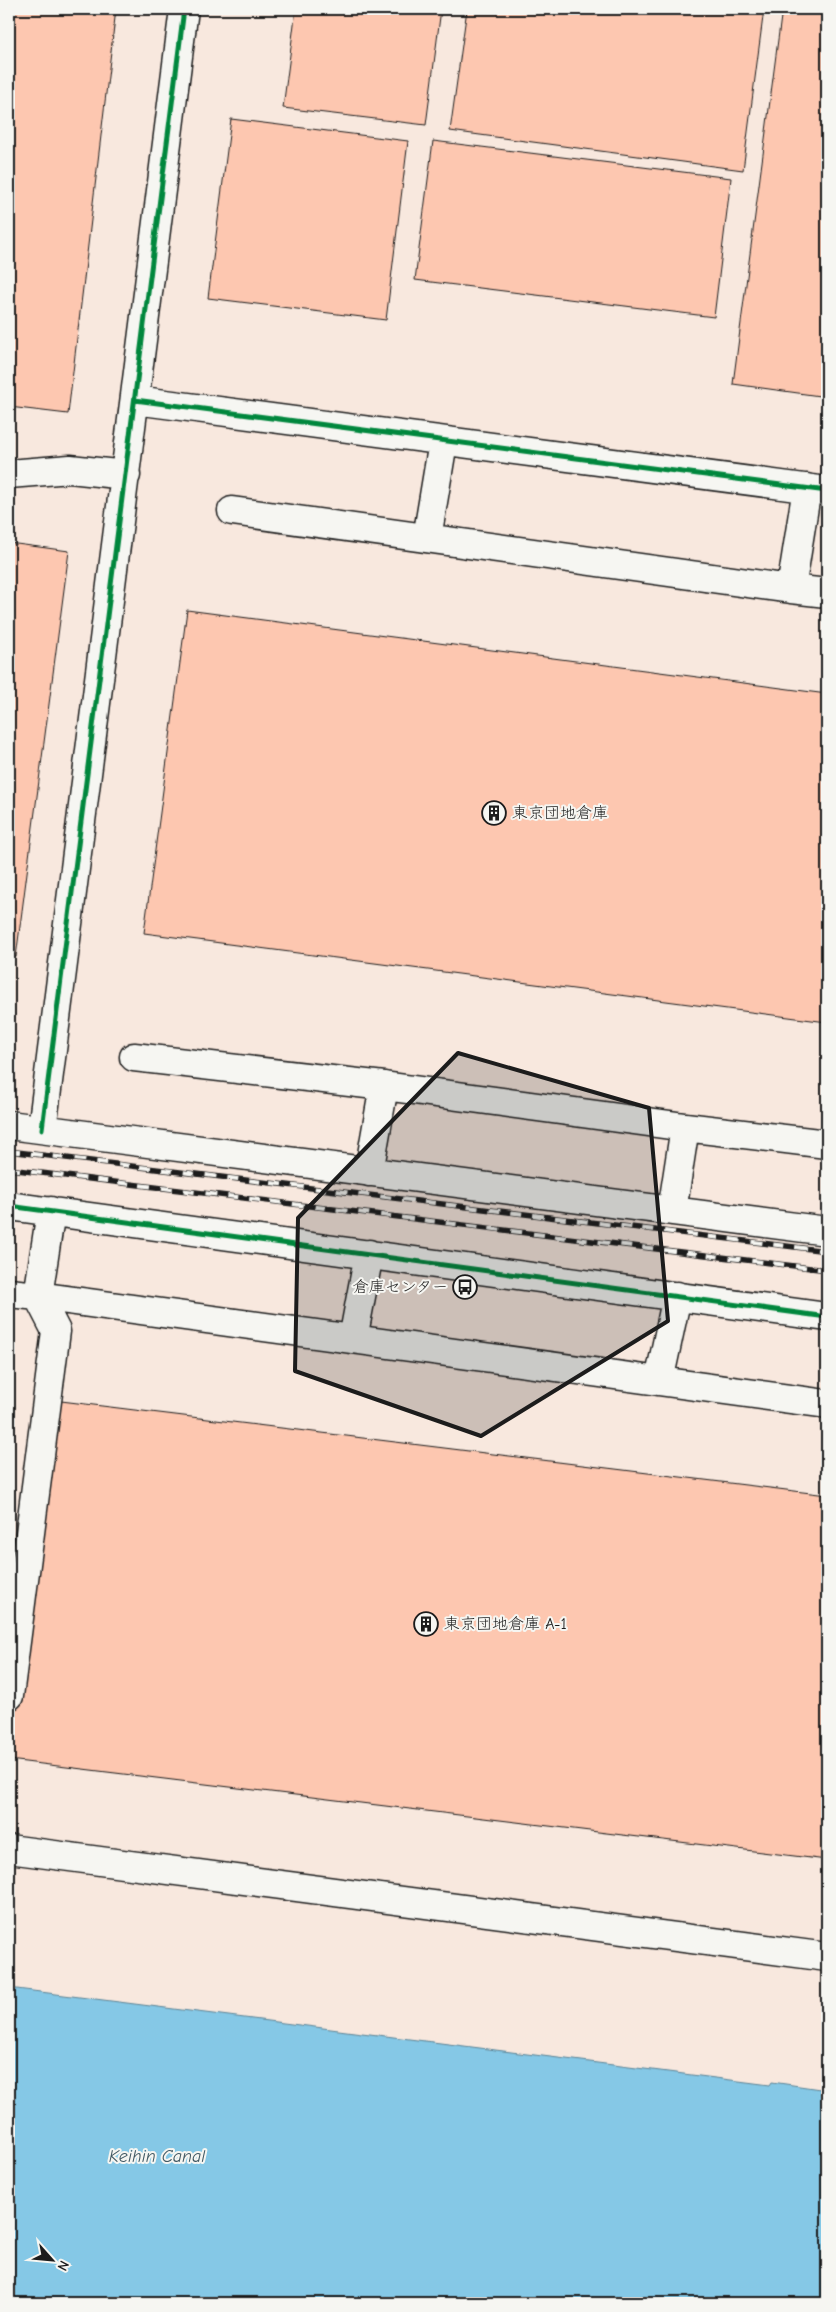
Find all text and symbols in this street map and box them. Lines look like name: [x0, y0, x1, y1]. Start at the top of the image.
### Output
building icon: 東京団地倉庫: [481, 800, 507, 826]
place label: 東京団地倉庫: [512, 804, 608, 822]
bus stop icon: 倉庫センター: [452, 1274, 478, 1300]
place label: 倉庫センター: [353, 1278, 448, 1296]
building icon: 東京団地倉庫 A-1: [413, 1611, 439, 1637]
place label: 東京団地倉庫 A-1: [444, 1615, 567, 1633]
water label: Keihin Canal: [109, 2146, 206, 2167]
north arrow: [28, 2234, 78, 2284]
text: N: [53, 2258, 73, 2274]

